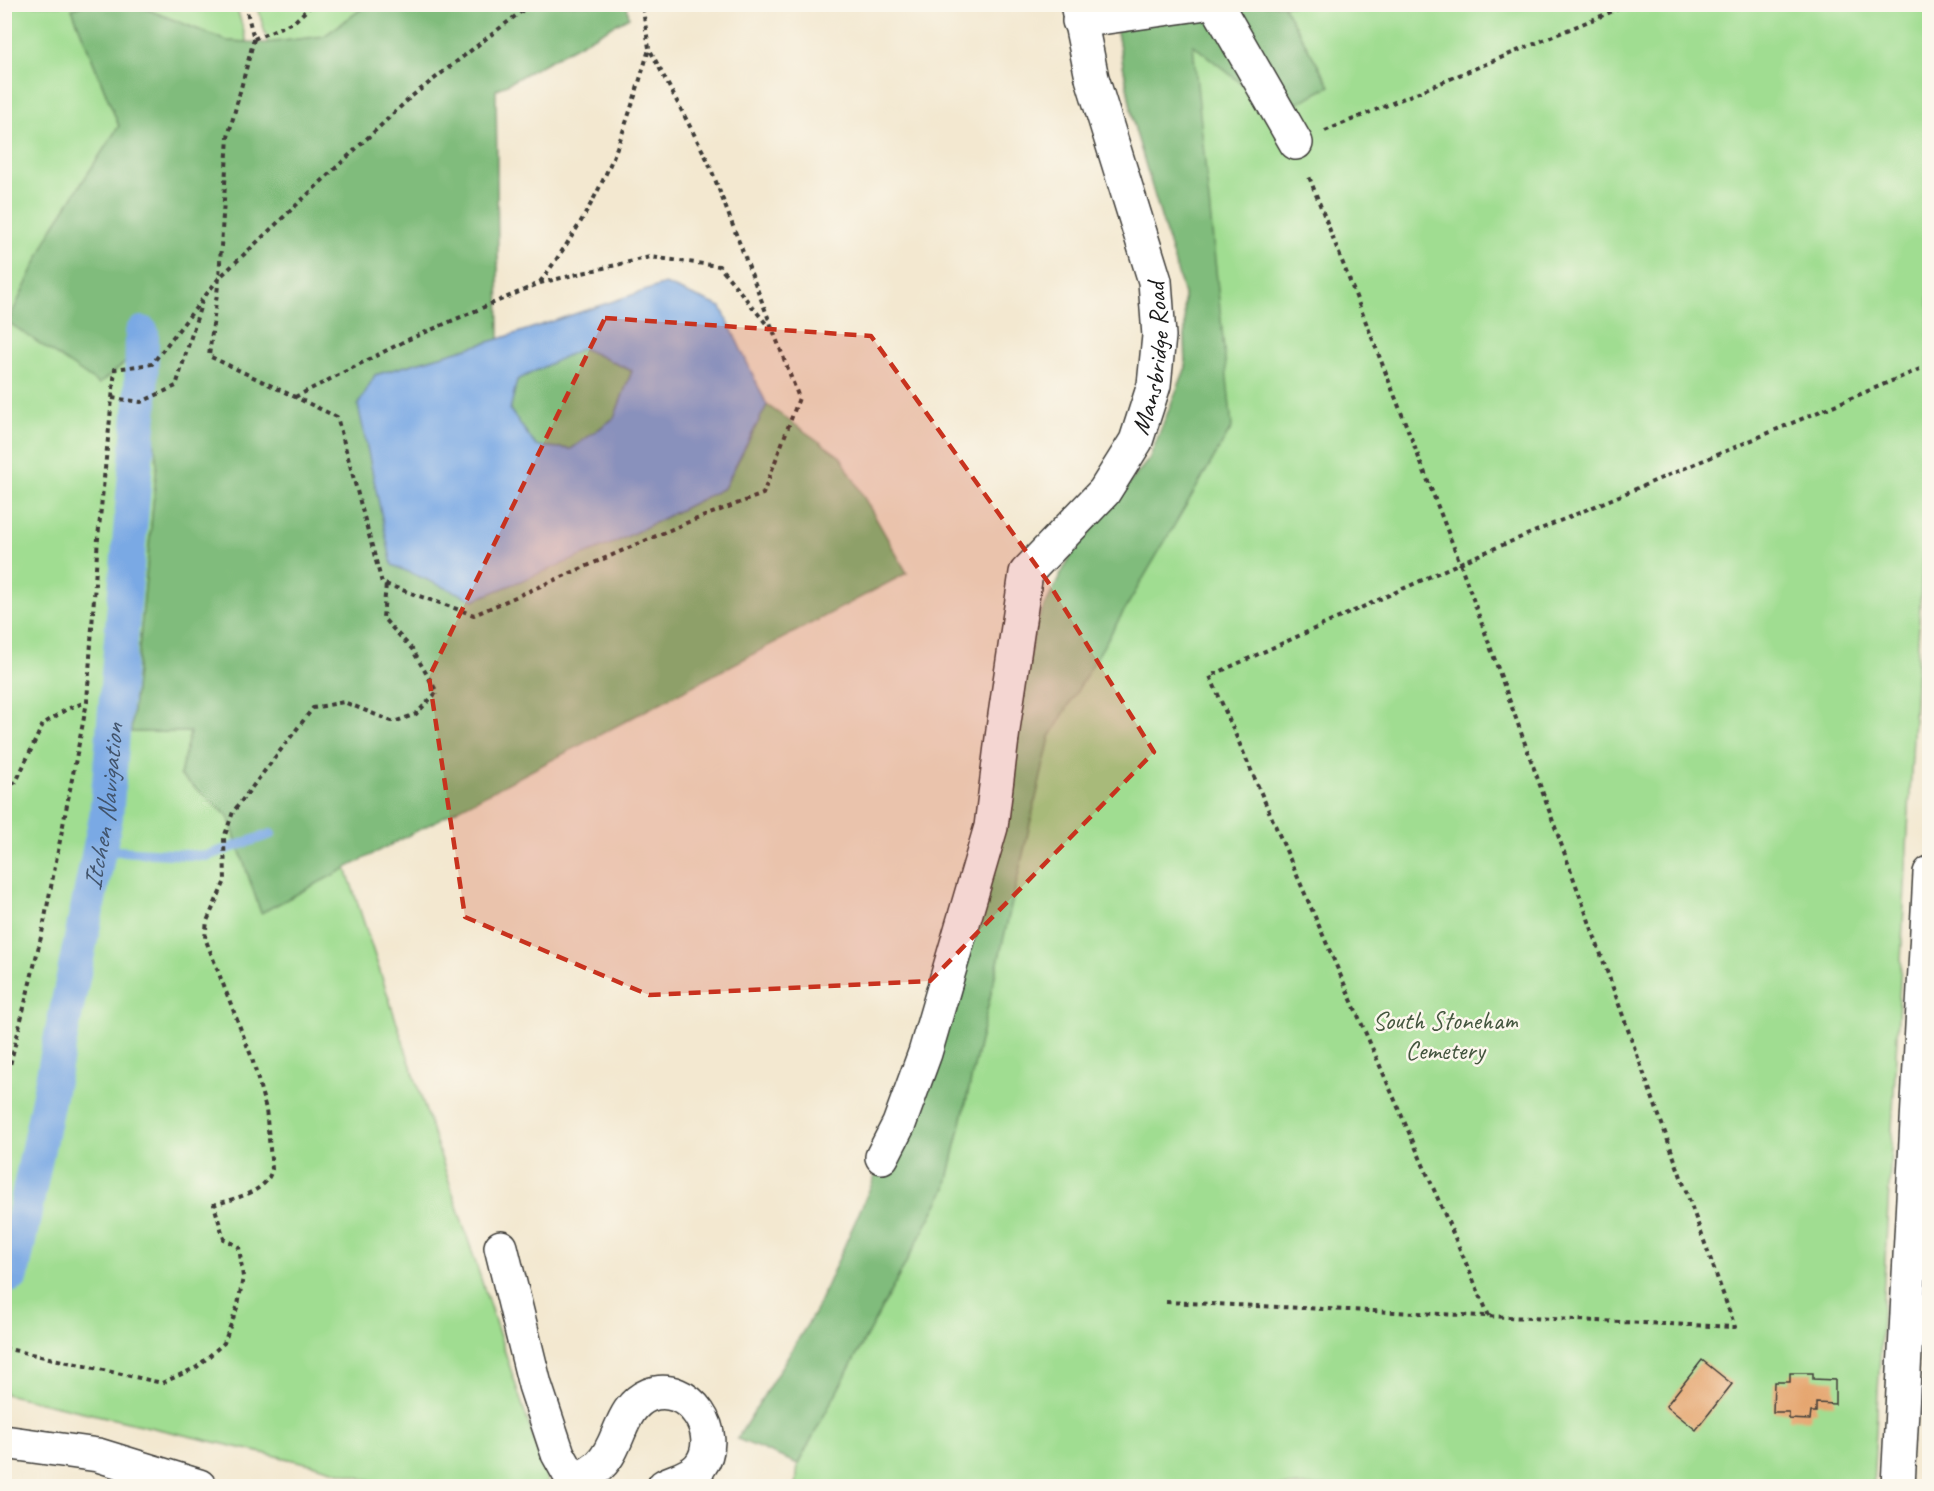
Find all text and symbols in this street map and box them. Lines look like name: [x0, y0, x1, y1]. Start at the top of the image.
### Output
street label: Mansbridge Road: [1123, 277, 1176, 439]
water label: Itchen Navigation: [74, 720, 131, 893]
park label: South Stoneham Cemetery: [1372, 1004, 1519, 1067]

